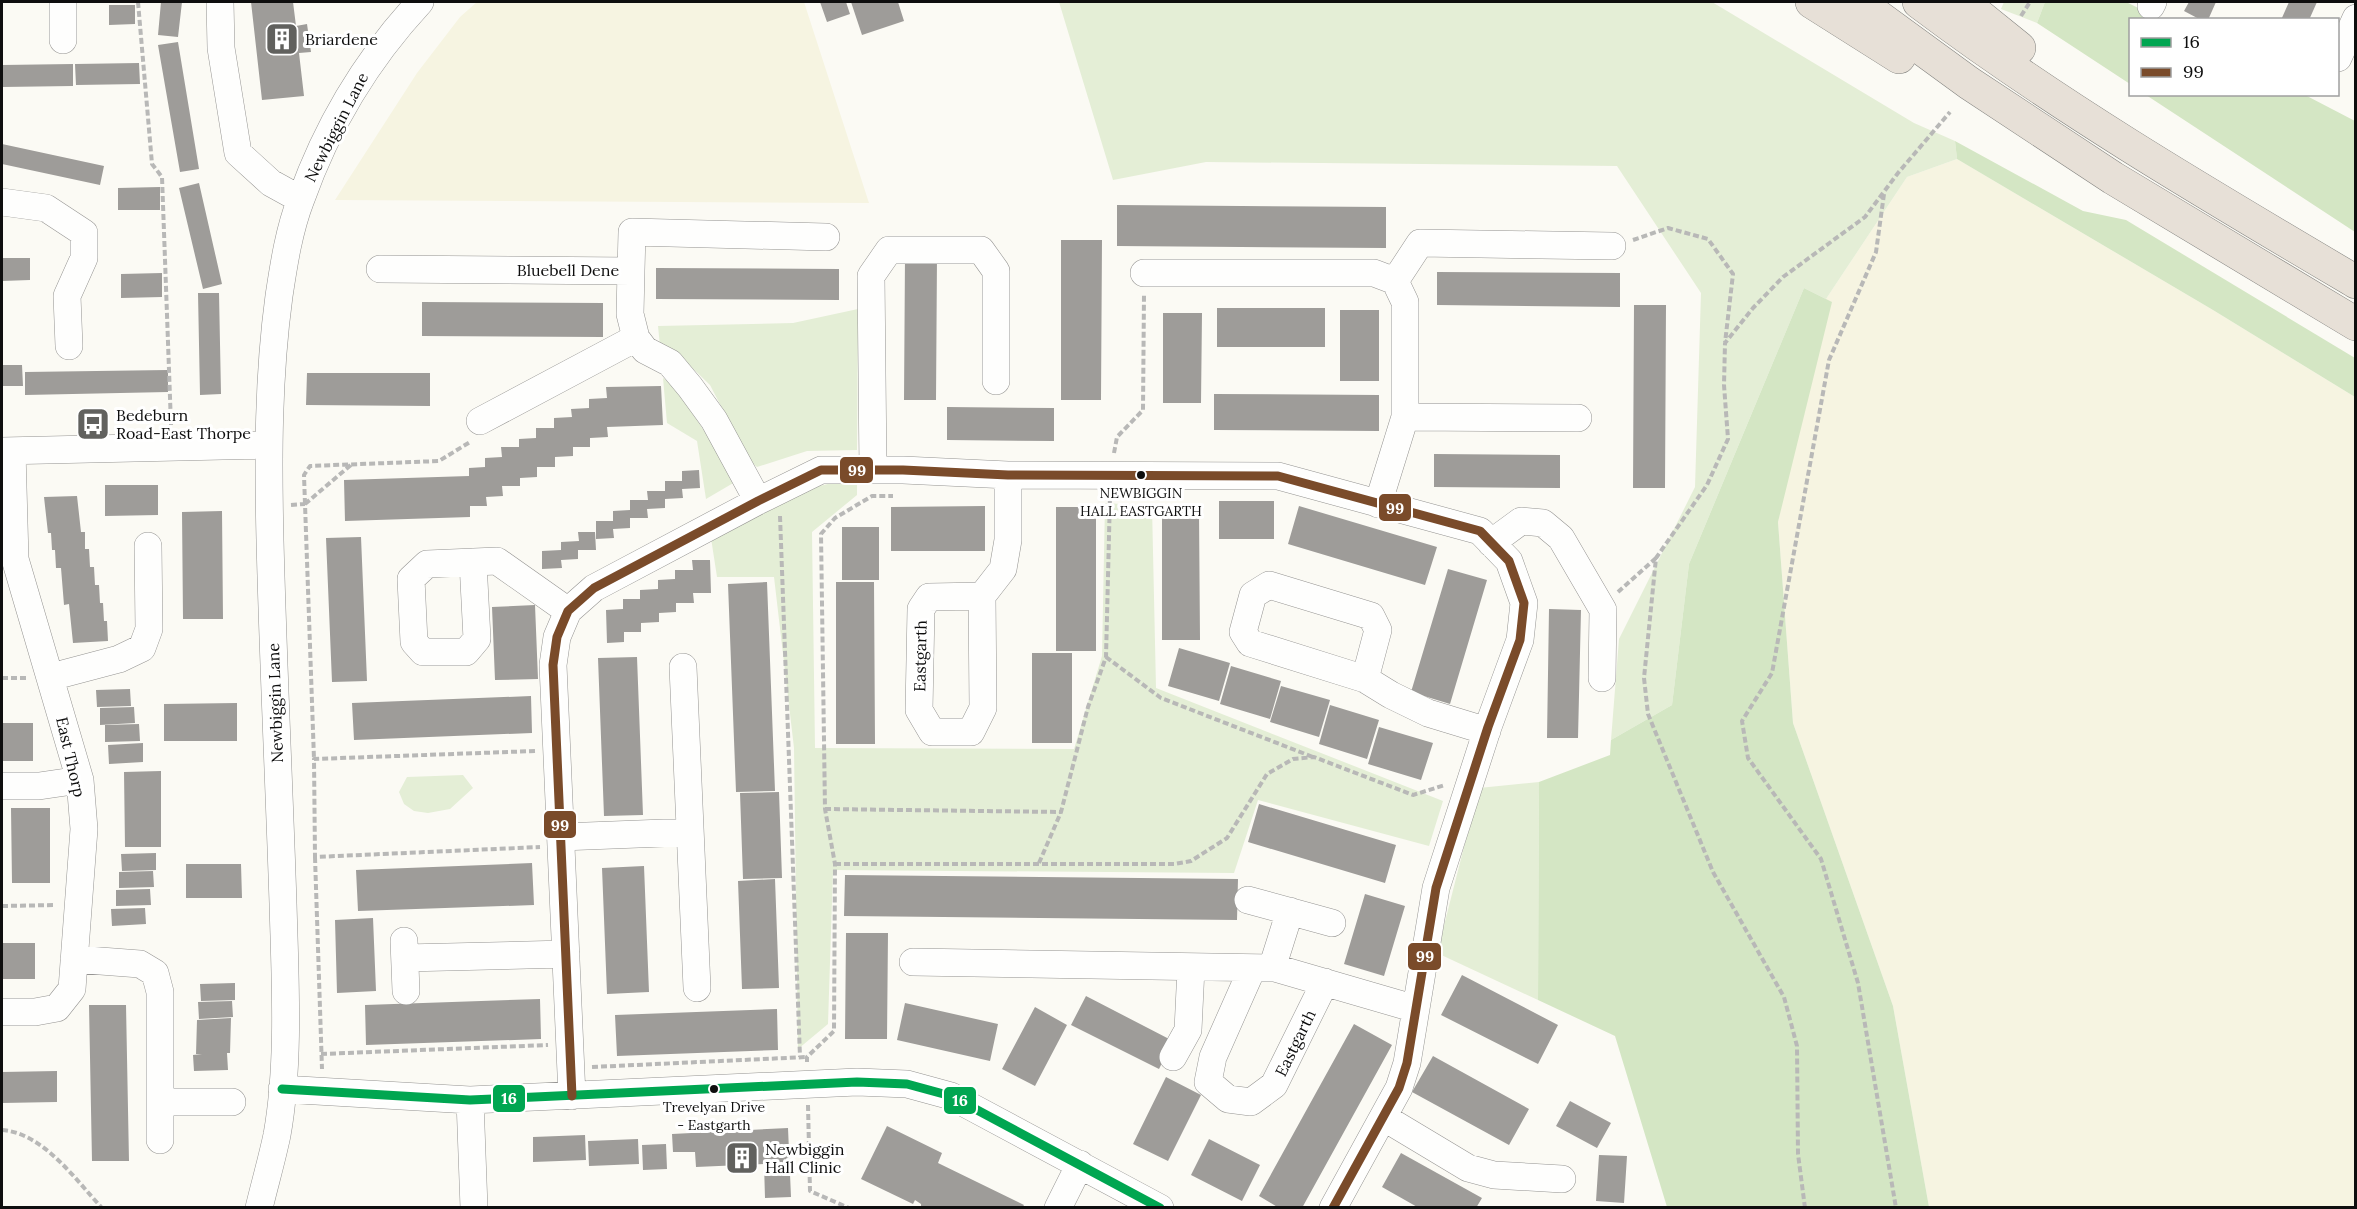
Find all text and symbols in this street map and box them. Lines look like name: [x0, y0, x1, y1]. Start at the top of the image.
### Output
legend: [2129, 18, 2339, 96]
building icon: Briardene: [264, 21, 300, 57]
place label: Briardene: [305, 29, 378, 49]
text: 16: [2183, 30, 2200, 53]
text: 99: [2183, 60, 2204, 83]
street label: Newbiggin Lane: [300, 69, 372, 185]
street label: Bluebell Dene: [517, 260, 619, 280]
place label: Bedeburn Road-East Thorpe: [116, 405, 251, 443]
bus stop icon: Bedeburn Road-East Thorpe: [75, 406, 111, 442]
line badge: 99: [839, 456, 874, 484]
text: 99: [848, 460, 866, 480]
marker: NEWBIGGIN HALL EASTGARTH: [1135, 469, 1147, 481]
place label: NEWBIGGIN HALL EASTGARTH: [1080, 484, 1202, 520]
line badge: 99: [1378, 493, 1412, 522]
text: 99: [1386, 498, 1404, 518]
street label: Eastgarth: [909, 620, 931, 692]
street label: Newbiggin Lane: [263, 642, 287, 763]
street label: East Thorp: [52, 715, 90, 799]
line badge: 99: [543, 810, 577, 839]
text: 99: [551, 815, 569, 835]
line badge: 99: [1407, 942, 1442, 971]
text: 99: [1416, 946, 1434, 966]
street label: Eastgarth: [1270, 1006, 1320, 1080]
marker: Trevelyan Drive - Eastgarth: [708, 1083, 720, 1095]
line badge: 16: [492, 1084, 526, 1113]
line badge: 16: [943, 1086, 977, 1115]
text: 16: [501, 1088, 517, 1108]
text: 16: [952, 1090, 968, 1110]
place label: Trevelyan Drive - Eastgarth: [663, 1098, 766, 1134]
place label: Newbiggin Hall Clinic: [765, 1139, 845, 1177]
building icon: Newbiggin Hall Clinic: [724, 1140, 760, 1176]

